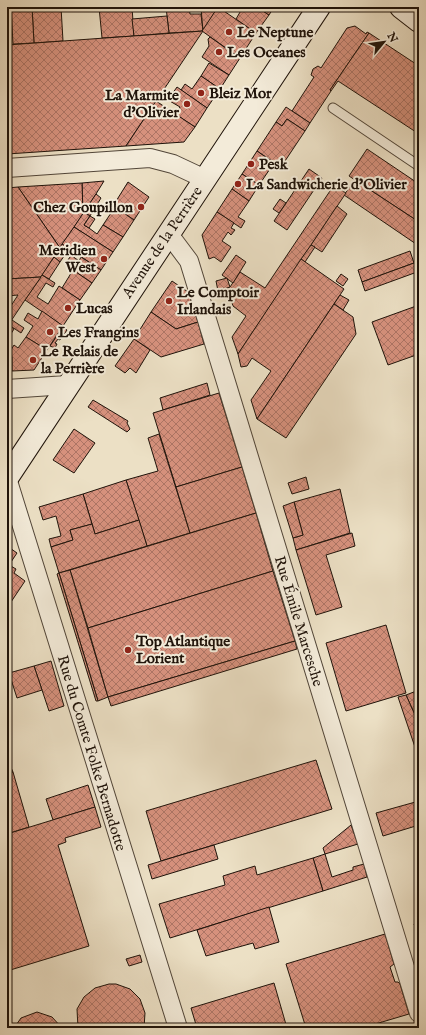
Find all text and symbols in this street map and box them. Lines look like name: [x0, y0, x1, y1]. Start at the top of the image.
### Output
north arrow: [364, 22, 404, 62]
place label: Le Neptune: [237, 23, 313, 42]
marker: Le Neptune: [224, 27, 234, 37]
text: N: [383, 29, 401, 46]
place label: Les Oceanes: [227, 43, 306, 62]
marker: Les Oceanes: [214, 47, 224, 57]
place label: Bleiz Mor: [209, 84, 272, 103]
place label: La Marmite d'Olivier: [105, 86, 179, 122]
marker: Bleiz Mor: [196, 88, 206, 98]
marker: La Marmite d'Olivier: [182, 99, 192, 109]
place label: Pesk: [259, 155, 289, 174]
marker: Pesk: [246, 159, 256, 169]
place label: La Sandwicherie d'Olivier: [246, 175, 407, 194]
marker: La Sandwicherie d'Olivier: [233, 179, 243, 189]
street label: Avenue de la Perrière: [117, 183, 207, 303]
place label: Chez Goupillon: [33, 198, 133, 217]
marker: Chez Goupillon: [136, 202, 146, 212]
place label: Meridien West: [39, 241, 97, 277]
marker: Meridien West: [99, 254, 109, 264]
place label: Le Comptoir Irlandais: [177, 283, 260, 319]
marker: Le Comptoir Irlandais: [164, 296, 174, 306]
place label: Lucas: [76, 299, 113, 318]
marker: Lucas: [63, 303, 73, 313]
place label: Les Frangins: [58, 323, 140, 342]
marker: Les Frangins: [45, 327, 55, 337]
place label: Le Relais de la Perrière: [40, 342, 118, 378]
marker: Le Relais de la Perrière: [28, 355, 38, 365]
street label: Rue Émile Marcesche: [270, 554, 327, 689]
place label: Top Atlantique Lorient: [135, 632, 230, 668]
marker: Top Atlantique Lorient: [123, 645, 133, 655]
street label: Rue du Comte Folke Bernadotte: [53, 653, 130, 853]

